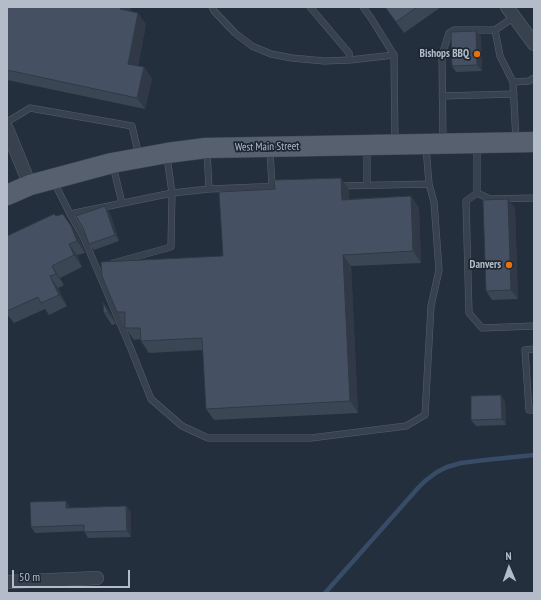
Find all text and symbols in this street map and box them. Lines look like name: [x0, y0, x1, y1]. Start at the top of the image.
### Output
place label: Bishops BBQ: [420, 47, 469, 61]
marker: Bishops BBQ: [472, 49, 482, 59]
street label: West Main Street: [235, 140, 299, 154]
place label: Danvers: [470, 258, 501, 272]
marker: Danvers: [504, 260, 514, 270]
north arrow: [489, 548, 529, 588]
text: N: [505, 549, 512, 563]
scale bar: [14, 562, 132, 588]
text: 50 m: [19, 569, 40, 584]

